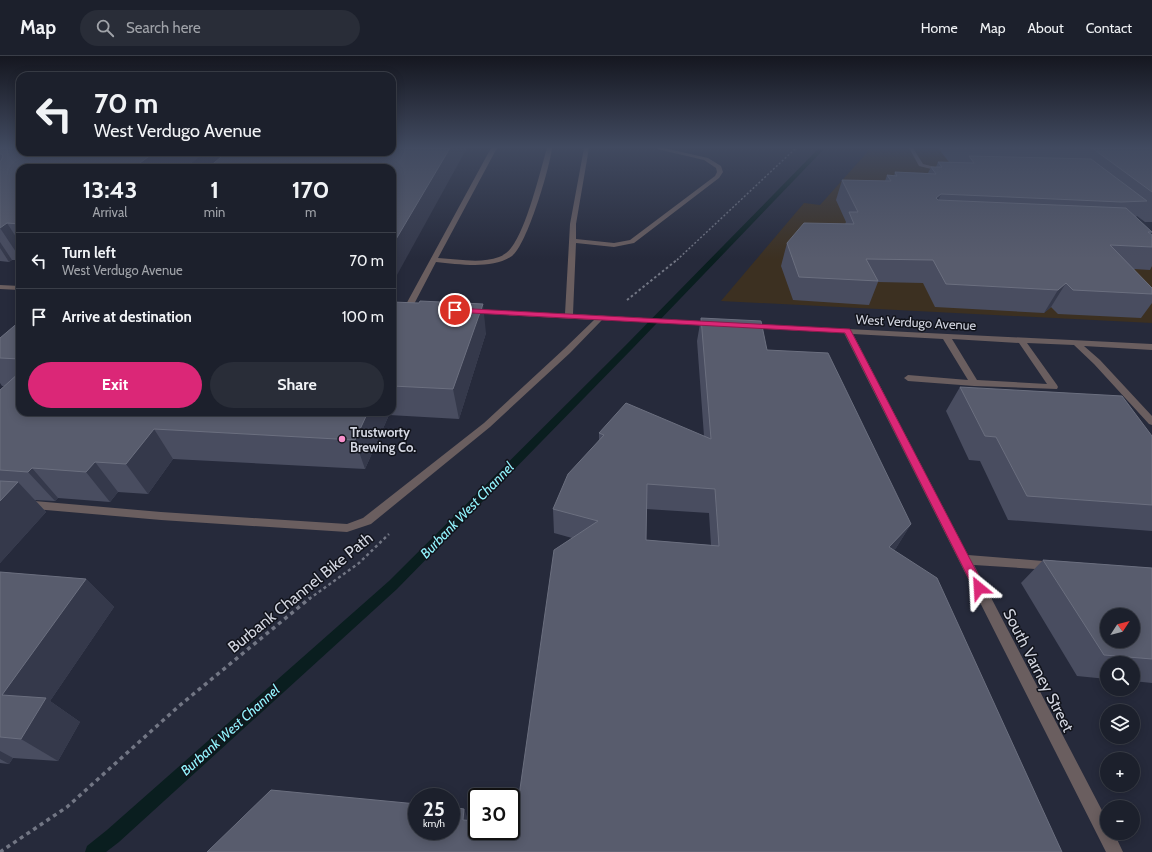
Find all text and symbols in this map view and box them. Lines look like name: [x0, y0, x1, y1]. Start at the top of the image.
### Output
search box: [80, 10, 360, 46]
text: Map: [20, 16, 56, 39]
icon: search: [94, 17, 116, 39]
text: Search here: [126, 19, 201, 37]
text: Home: [921, 19, 958, 37]
text: Map: [980, 19, 1005, 37]
text: About: [1027, 19, 1064, 37]
text: Contact: [1086, 19, 1132, 37]
text: 70 m: [94, 86, 158, 120]
icon: left: [28, 88, 80, 140]
text: West Verdugo Avenue: [94, 120, 261, 142]
text: 13:43: [82, 175, 137, 204]
text: 1: [210, 175, 219, 204]
text: 170: [292, 175, 330, 204]
text: Arrival: [93, 204, 127, 220]
text: min: [204, 204, 225, 220]
text: m: [305, 204, 316, 220]
text: Turn left: [62, 244, 116, 262]
icon: left: [28, 250, 50, 272]
text: 70 m: [350, 252, 384, 270]
text: West Verdugo Avenue: [62, 262, 183, 278]
pin: [438, 293, 472, 327]
icon: arrive: [444, 299, 466, 321]
icon: arrive: [28, 306, 50, 328]
text: Arrive at destination: [62, 308, 192, 326]
text: 100 m: [342, 308, 384, 326]
street label: West Verdugo Avenue: [855, 311, 977, 333]
button: Exit: [28, 362, 202, 408]
button: Share: [210, 362, 384, 408]
place label: Trustworty Brewing Co.: [350, 424, 416, 455]
marker: Trustworty Brewing Co.: [337, 434, 347, 444]
water label: Burbank West Channel: [416, 457, 518, 562]
street label: Burbank Channel Bike Path: [224, 528, 377, 657]
position arrow: [958, 567, 1000, 609]
street label: South Varney Street: [999, 605, 1078, 736]
north arrow: [1100, 608, 1140, 648]
map controls: [1100, 608, 1140, 840]
button: search: [1100, 656, 1140, 696]
water label: Burbank West Channel: [177, 680, 284, 779]
button: layers: [1100, 704, 1140, 744]
button: +: [1100, 752, 1140, 792]
speed limit sign: 30: [468, 788, 520, 840]
text: 25: [423, 797, 445, 821]
button: −: [1100, 800, 1140, 840]
text: km/h: [423, 817, 445, 830]

